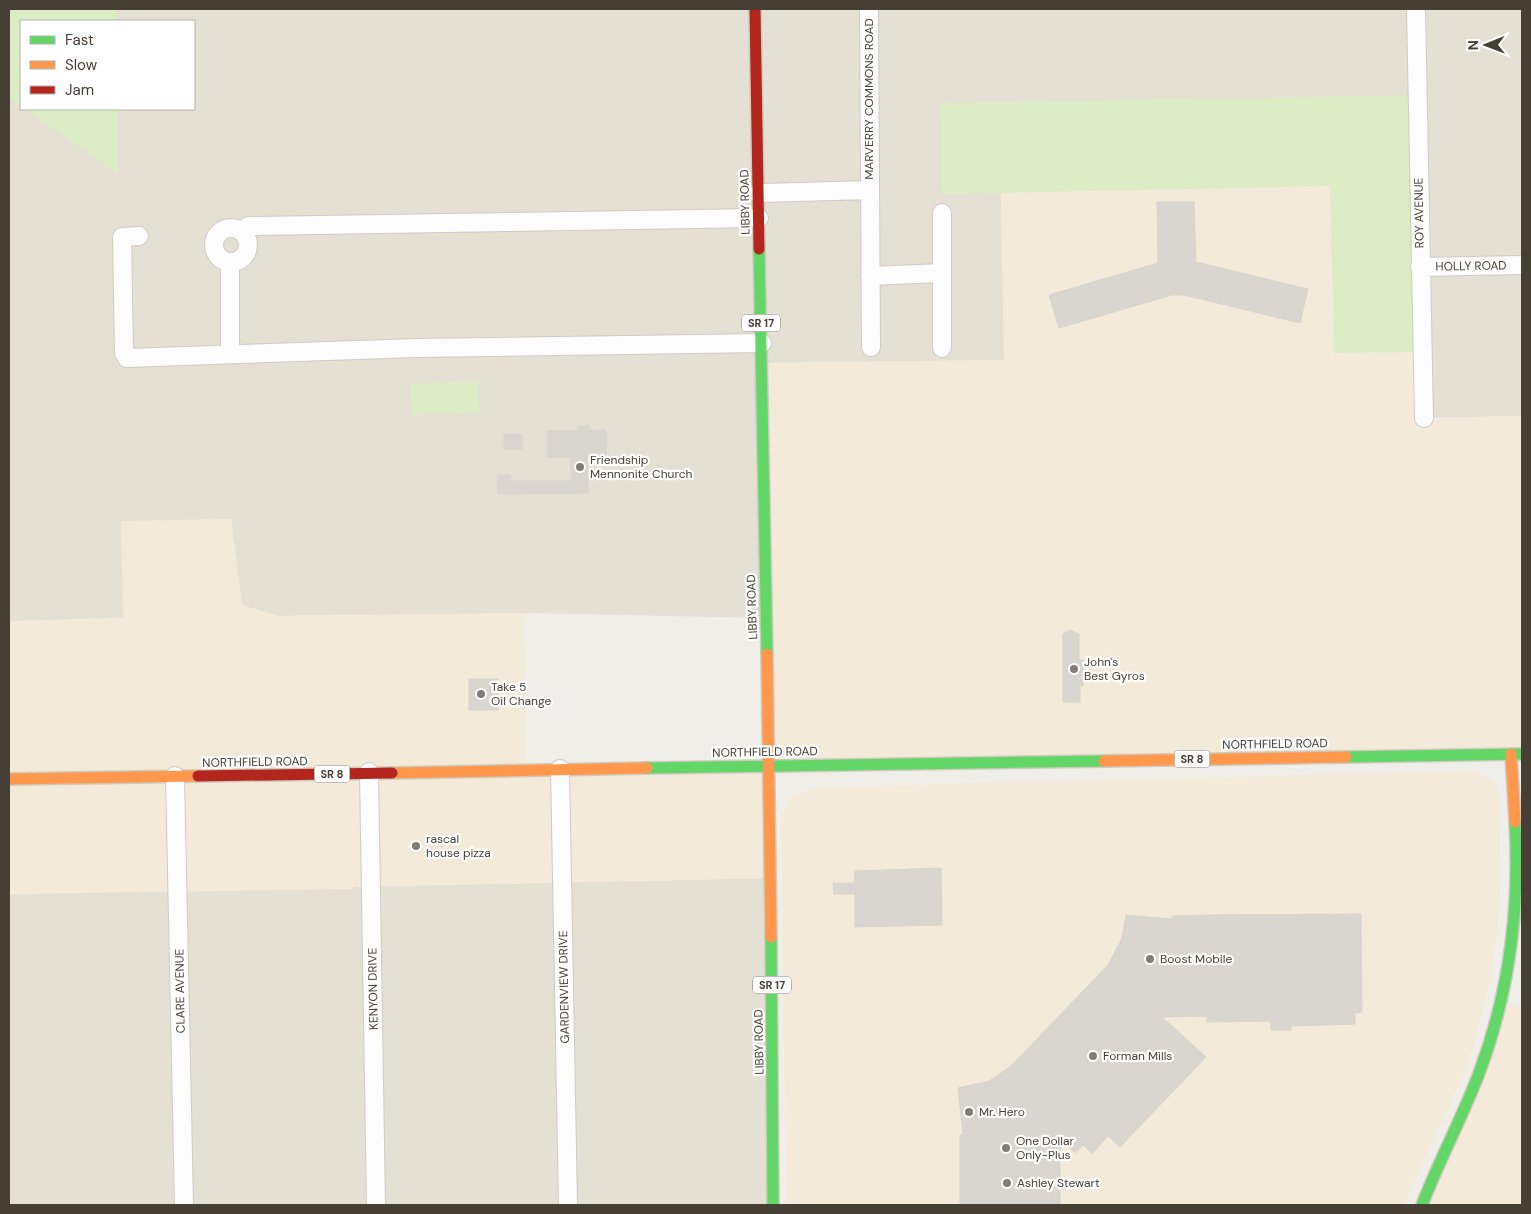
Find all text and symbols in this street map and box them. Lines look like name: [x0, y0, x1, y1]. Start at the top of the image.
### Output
street label: MARVERRY COMMONS ROAD: [861, 18, 877, 180]
legend: [20, 20, 195, 110]
north arrow: [1461, 20, 1511, 70]
text: Fast: [65, 30, 94, 50]
text: N: [1464, 40, 1482, 50]
text: Slow: [65, 55, 98, 75]
text: Jam: [65, 80, 94, 100]
street label: LIBBY ROAD: [736, 169, 754, 235]
street label: ROY AVENUE: [1410, 177, 1428, 248]
street label: HOLLY ROAD: [1435, 257, 1507, 275]
road number: SR 17: [742, 314, 780, 332]
place label: Friendship Mennonite Church: [590, 452, 693, 482]
marker: Friendship Mennonite Church: [574, 461, 586, 473]
street label: LIBBY ROAD: [743, 574, 761, 640]
place label: John's Best Gyros: [1084, 654, 1145, 684]
marker: John's Best Gyros: [1068, 663, 1080, 675]
place label: Take 5 Oil Change: [491, 679, 551, 709]
marker: Take 5 Oil Change: [475, 688, 487, 700]
street label: NORTHFIELD ROAD: [1222, 735, 1328, 753]
street label: NORTHFIELD ROAD: [712, 743, 818, 761]
road number: SR 8: [1174, 751, 1210, 768]
street label: NORTHFIELD ROAD: [202, 753, 308, 771]
road number: SR 8: [314, 766, 350, 782]
place label: rascal house pizza: [426, 831, 491, 861]
marker: rascal house pizza: [410, 840, 422, 852]
street label: GARDENVIEW DRIVE: [555, 930, 573, 1044]
street label: CLARE AVENUE: [171, 948, 189, 1033]
street label: KENYON DRIVE: [364, 948, 382, 1030]
place label: Boost Mobile: [1160, 951, 1232, 967]
marker: Boost Mobile: [1144, 953, 1156, 965]
road number: SR 17: [753, 976, 791, 994]
street label: LIBBY ROAD: [750, 1009, 768, 1075]
place label: Forman Mills: [1103, 1048, 1172, 1064]
marker: Forman Mills: [1087, 1050, 1099, 1062]
place label: Mr. Hero: [979, 1104, 1025, 1120]
marker: Mr. Hero: [963, 1106, 975, 1118]
place label: One Dollar Only-Plus: [1016, 1133, 1074, 1163]
marker: One Dollar Only-Plus: [1000, 1142, 1012, 1154]
place label: Ashley Stewart: [1017, 1175, 1100, 1191]
marker: Ashley Stewart: [1001, 1177, 1013, 1189]

